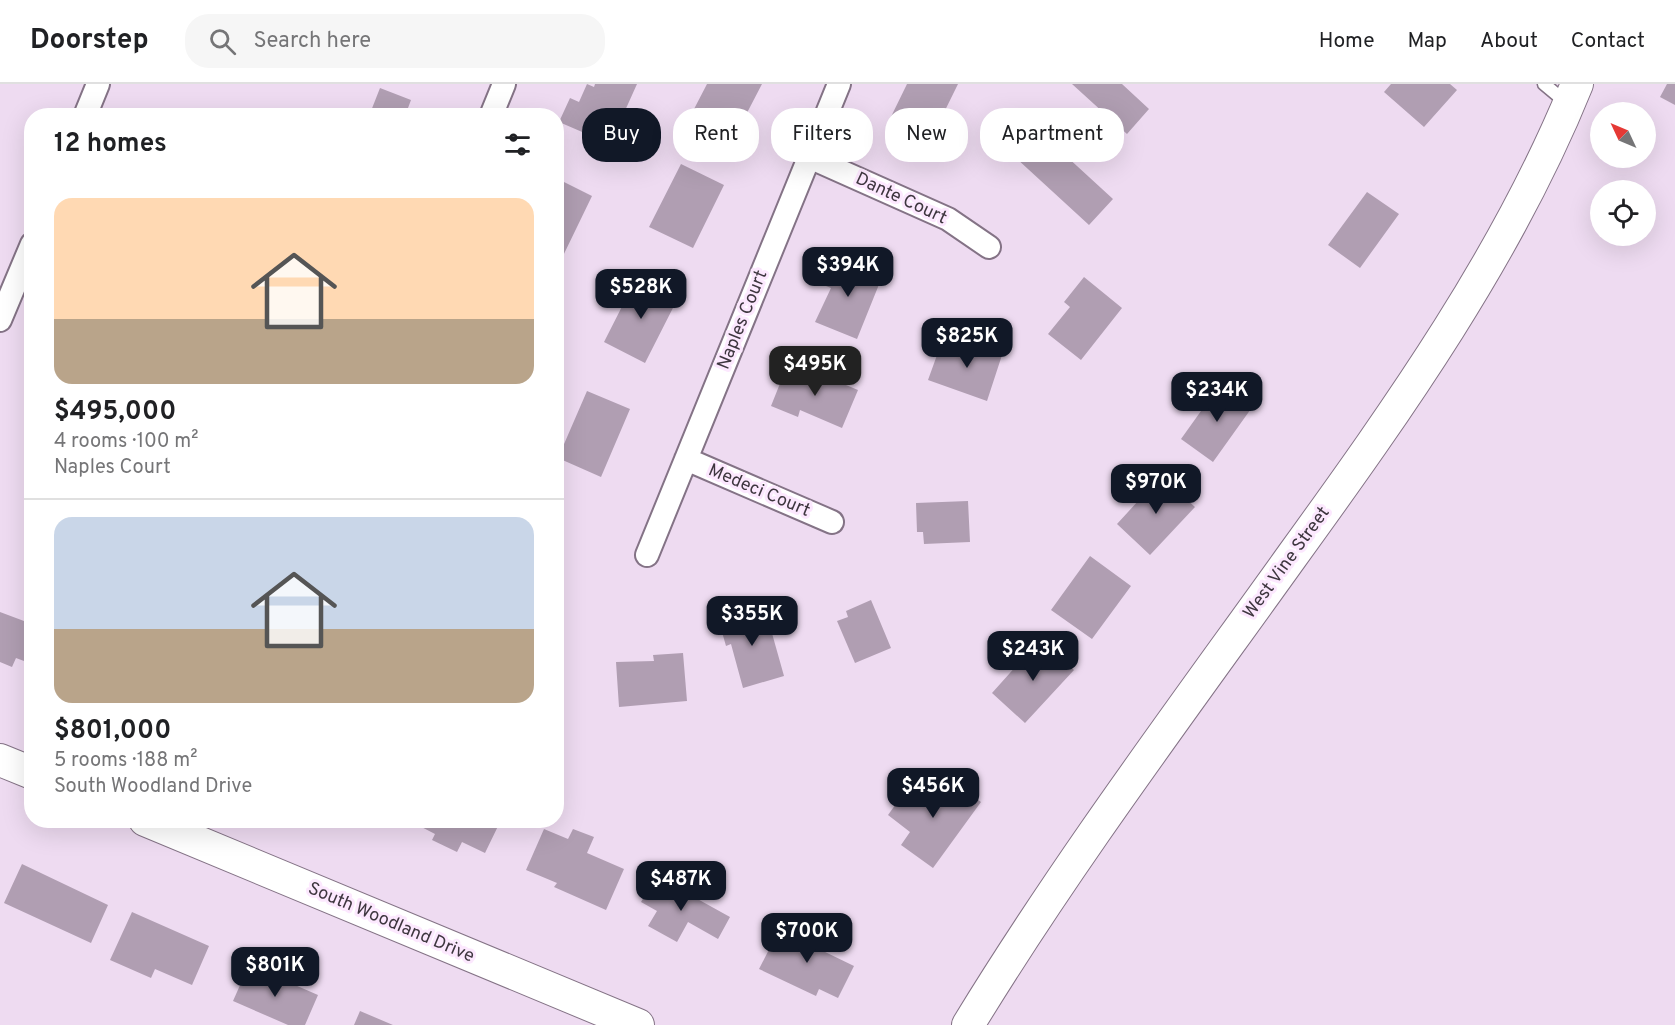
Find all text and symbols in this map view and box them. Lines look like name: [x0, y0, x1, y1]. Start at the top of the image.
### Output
search box: [185, 14, 605, 68]
text: Doorstep: [30, 23, 149, 59]
icon: search: [206, 25, 239, 58]
text: Search here: [254, 28, 371, 55]
text: Home: [1319, 28, 1375, 55]
text: Map: [1408, 28, 1447, 55]
text: About: [1480, 28, 1538, 55]
text: Contact: [1571, 28, 1645, 55]
north arrow: [1590, 102, 1656, 168]
map controls: [1590, 102, 1656, 246]
chip: Buy: [582, 108, 661, 162]
chip: Rent: [673, 108, 759, 162]
chip: Filters: [771, 108, 873, 162]
chip: New: [885, 108, 968, 162]
chip: Apartment: [980, 108, 1124, 162]
text: 12 homes: [54, 128, 167, 161]
icon: filters: [501, 128, 534, 161]
street label: Dante Court: [852, 168, 950, 230]
button: locate: [1590, 180, 1656, 246]
icon: home: [240, 237, 348, 345]
pin: $394K: [806, 247, 890, 298]
text: $394K: [816, 253, 880, 279]
street label: Naples Court: [713, 267, 773, 373]
pin: $528K: [599, 269, 683, 320]
text: $528K: [609, 275, 673, 301]
pin: $825K: [925, 318, 1009, 369]
text: $825K: [936, 324, 998, 350]
pin: $495K: [773, 346, 857, 397]
text: $495K: [783, 352, 847, 378]
pin: $234K: [1175, 372, 1259, 423]
text: $234K: [1185, 378, 1249, 404]
text: $495,000: [54, 396, 176, 429]
text: 4 rooms · 100 m²: [54, 429, 199, 455]
text: Naples Court: [54, 455, 171, 481]
street label: Medeci Court: [705, 459, 813, 523]
pin: $970K: [1114, 464, 1198, 515]
text: $970K: [1125, 470, 1187, 496]
street label: West Vine Street: [1239, 502, 1335, 624]
icon: home: [240, 556, 348, 664]
pin: $355K: [710, 596, 794, 647]
text: $355K: [721, 602, 783, 628]
pin: $243K: [991, 631, 1075, 682]
text: $243K: [1001, 637, 1065, 663]
text: $801,000: [54, 715, 171, 748]
text: 5 rooms · 188 m²: [54, 748, 197, 774]
pin: $456K: [891, 768, 975, 819]
text: South Woodland Drive: [54, 774, 252, 800]
text: $456K: [901, 774, 965, 800]
pin: $487K: [639, 861, 723, 912]
text: $487K: [650, 867, 712, 893]
street label: South Woodland Drive: [304, 878, 478, 968]
pin: $700K: [765, 913, 849, 964]
text: $700K: [775, 919, 839, 945]
pin: $801K: [233, 947, 317, 998]
text: $801K: [245, 953, 305, 979]

